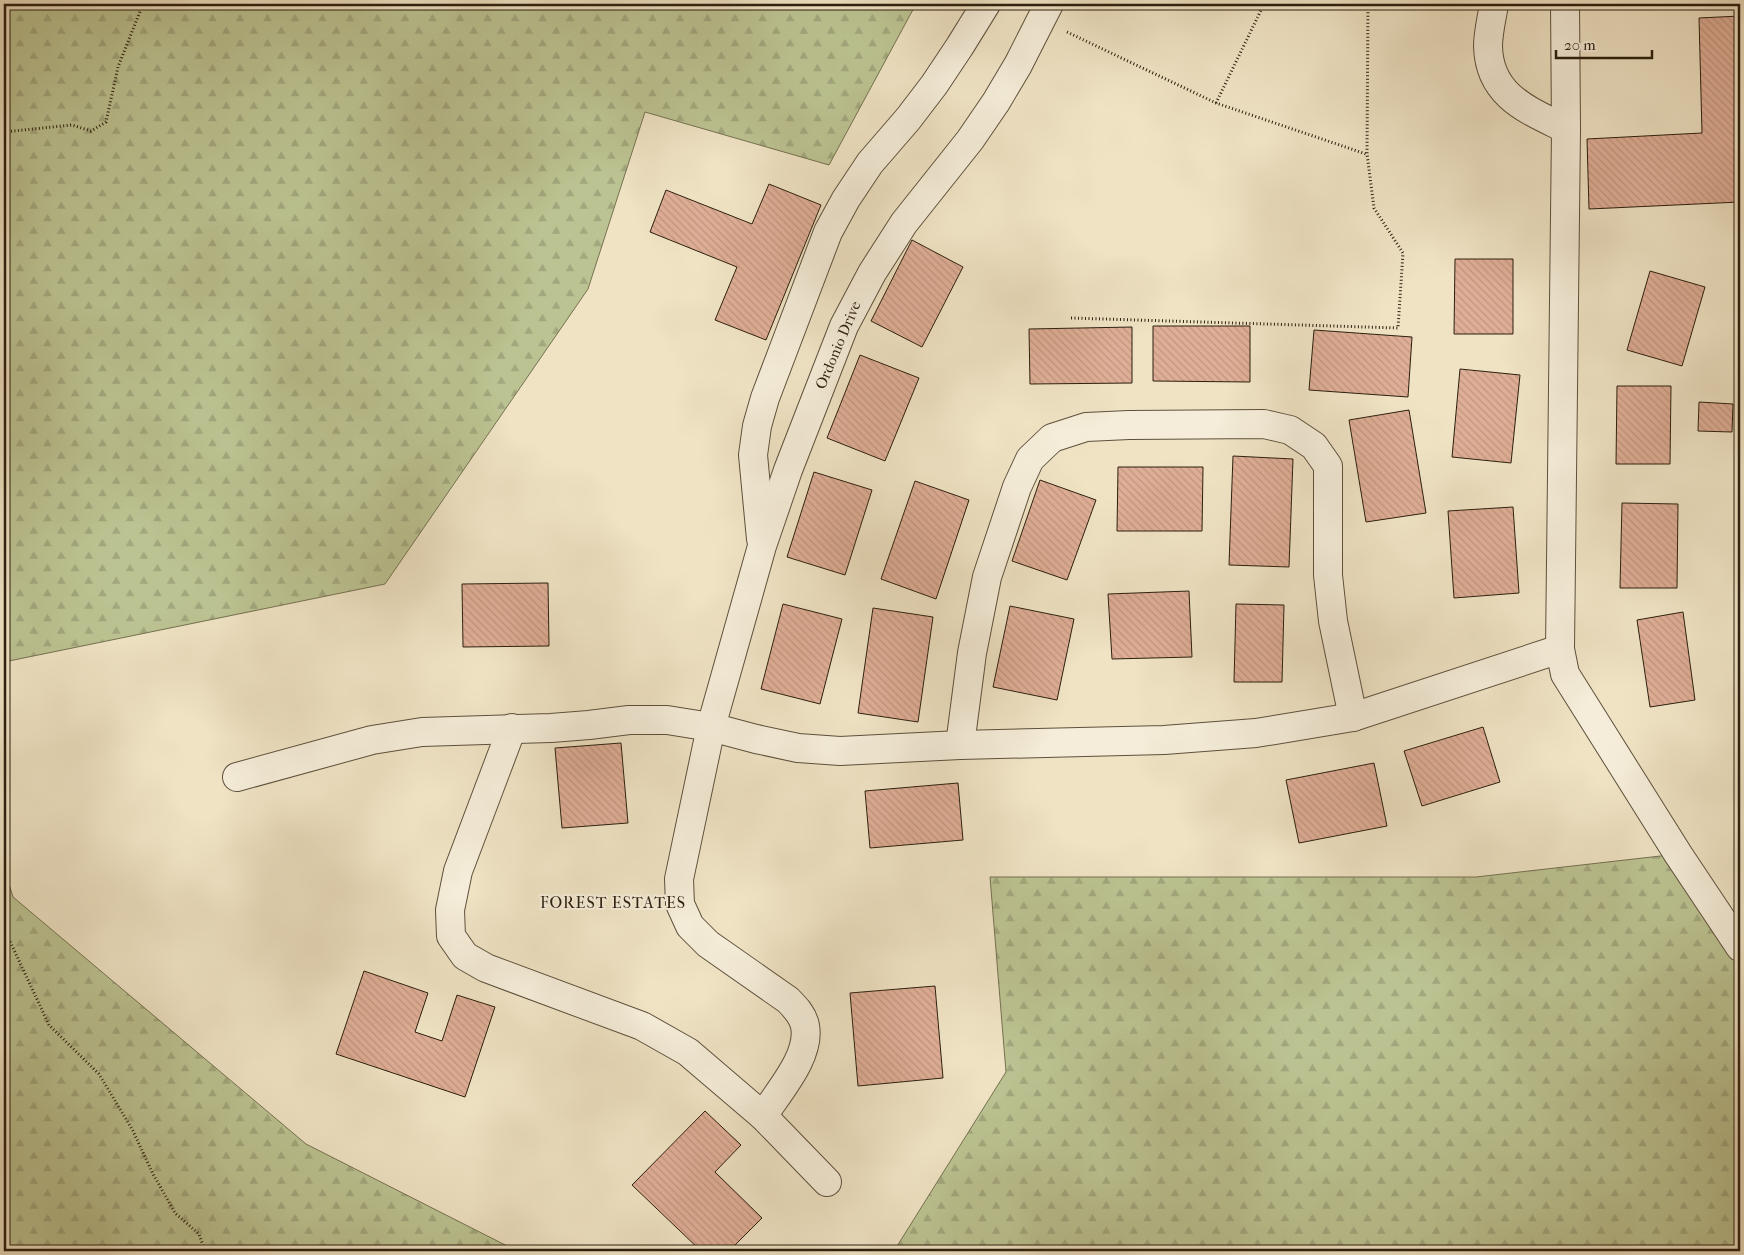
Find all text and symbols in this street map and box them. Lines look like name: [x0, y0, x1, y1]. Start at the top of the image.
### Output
scale bar: [1556, 28, 1653, 60]
text: 20 m: [1564, 36, 1596, 54]
street label: Ordonio Drive: [811, 298, 865, 392]
district label: FOREST ESTATES: [540, 893, 686, 912]

